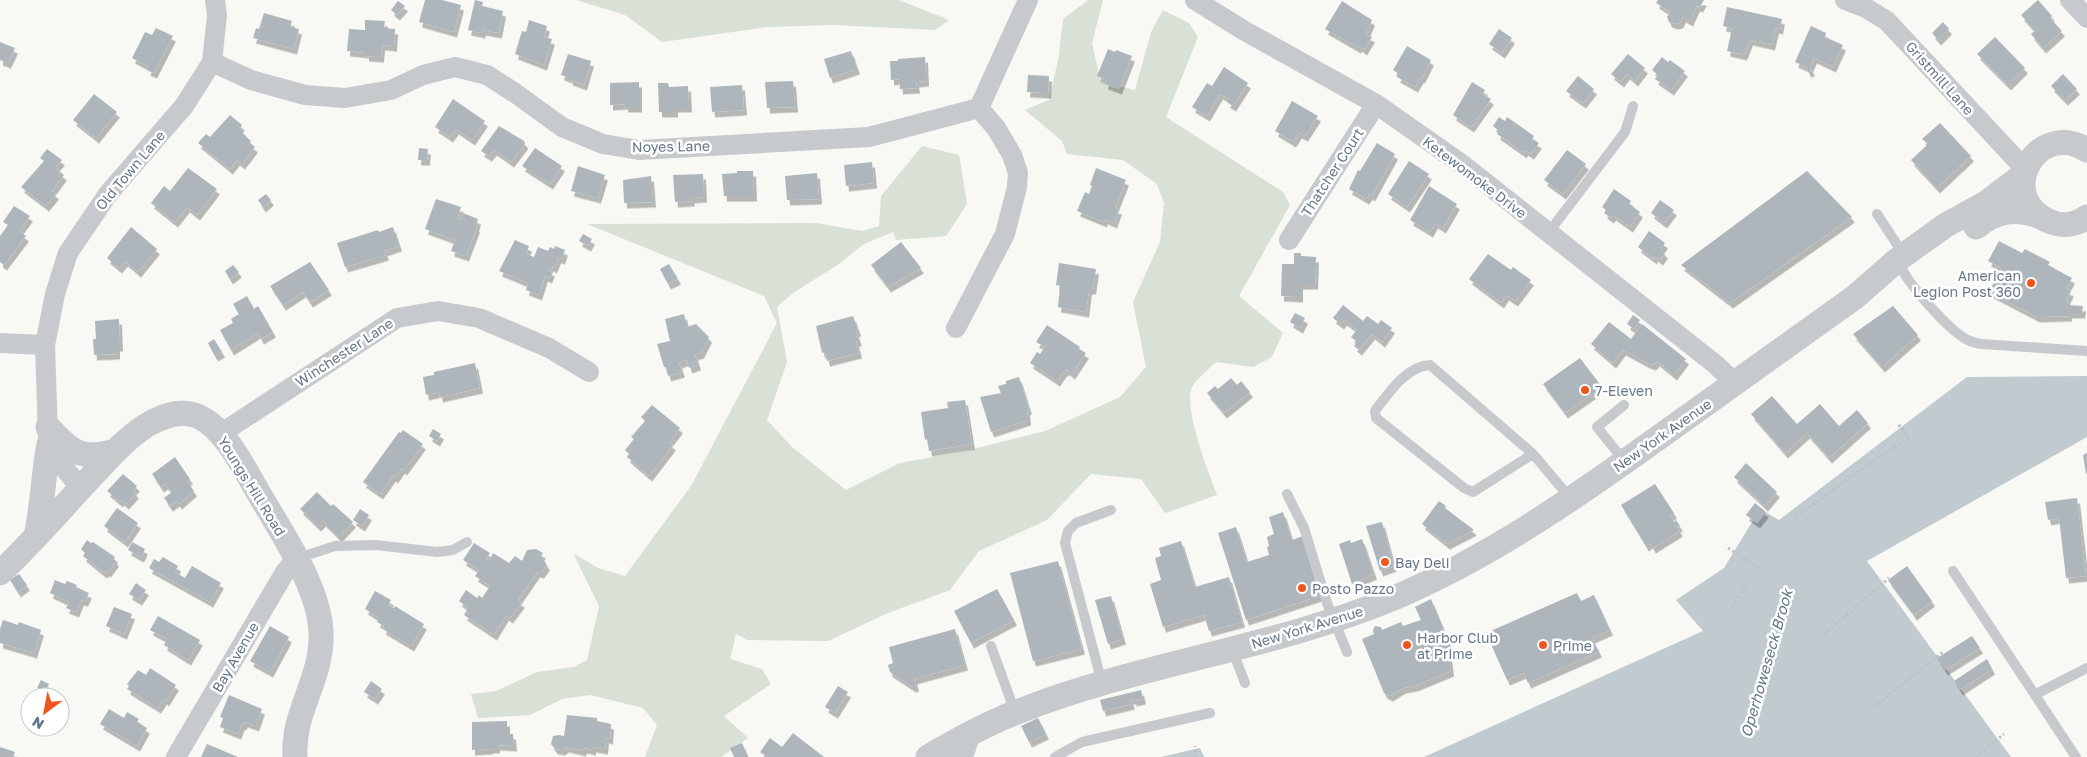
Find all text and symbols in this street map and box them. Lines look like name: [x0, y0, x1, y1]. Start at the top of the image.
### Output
street label: Gristmill Lane: [1902, 38, 1978, 118]
street label: Thatcher Court: [1297, 125, 1367, 219]
street label: Old Town Lane: [92, 127, 168, 213]
street label: Ketewomoke Drive: [1420, 132, 1530, 222]
street label: Noyes Lane: [632, 137, 710, 155]
place label: American Legion Post 360: [1913, 267, 2021, 300]
marker: American Legion Post 360: [2025, 277, 2037, 289]
street label: Winchester Lane: [292, 314, 396, 390]
place label: 7-Eleven: [1595, 382, 1653, 399]
marker: 7-Eleven: [1579, 384, 1591, 396]
street label: New York Avenue: [1610, 395, 1714, 475]
street label: Youngs Hill Road: [215, 433, 289, 539]
place label: Bay Deli: [1395, 554, 1450, 571]
marker: Bay Deli: [1379, 556, 1391, 568]
place label: Posto Pazzo: [1312, 580, 1394, 597]
marker: Posto Pazzo: [1296, 582, 1308, 594]
water label: Operhoweseck Brook: [1736, 586, 1796, 739]
street label: New York Avenue: [1249, 602, 1365, 652]
street label: Bay Avenue: [208, 619, 262, 695]
place label: Harbor Club at Prime: [1417, 629, 1498, 662]
place label: Prime: [1553, 637, 1592, 654]
marker: Harbor Club at Prime: [1401, 639, 1413, 651]
marker: Prime: [1537, 639, 1549, 651]
north arrow: [20, 687, 70, 737]
text: N: [29, 713, 47, 733]

